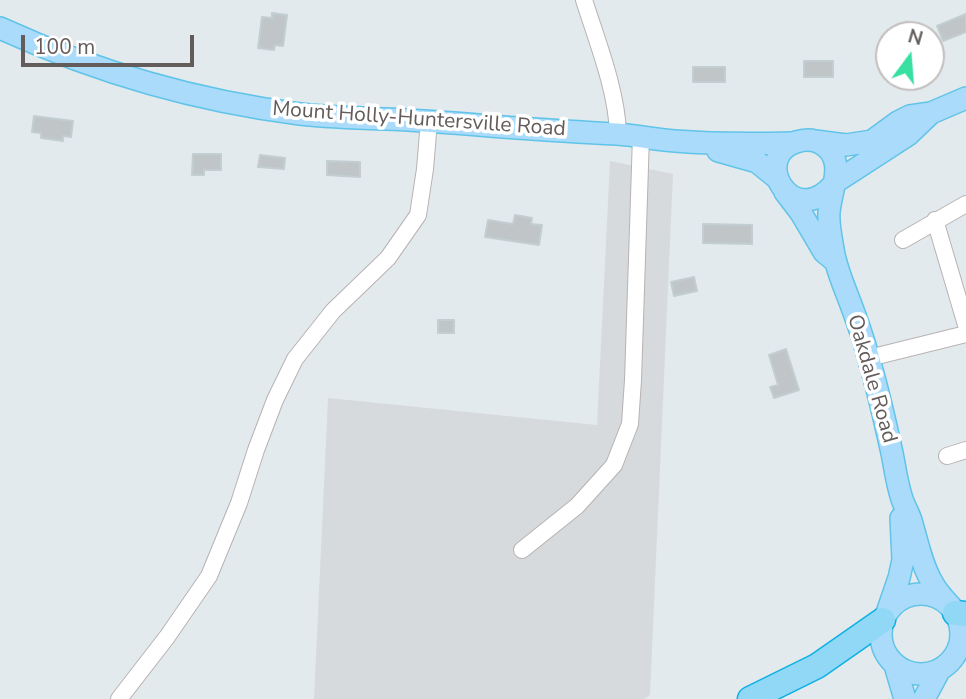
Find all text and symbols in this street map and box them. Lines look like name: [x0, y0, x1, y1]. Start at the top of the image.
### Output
scale bar: [24, 21, 198, 65]
north arrow: [875, 21, 945, 91]
text: N: [905, 23, 926, 52]
text: 100 m: [34, 33, 95, 61]
street label: Mount Holly-Huntersville Road: [271, 97, 567, 143]
street label: Oakdale Road: [841, 312, 901, 446]

